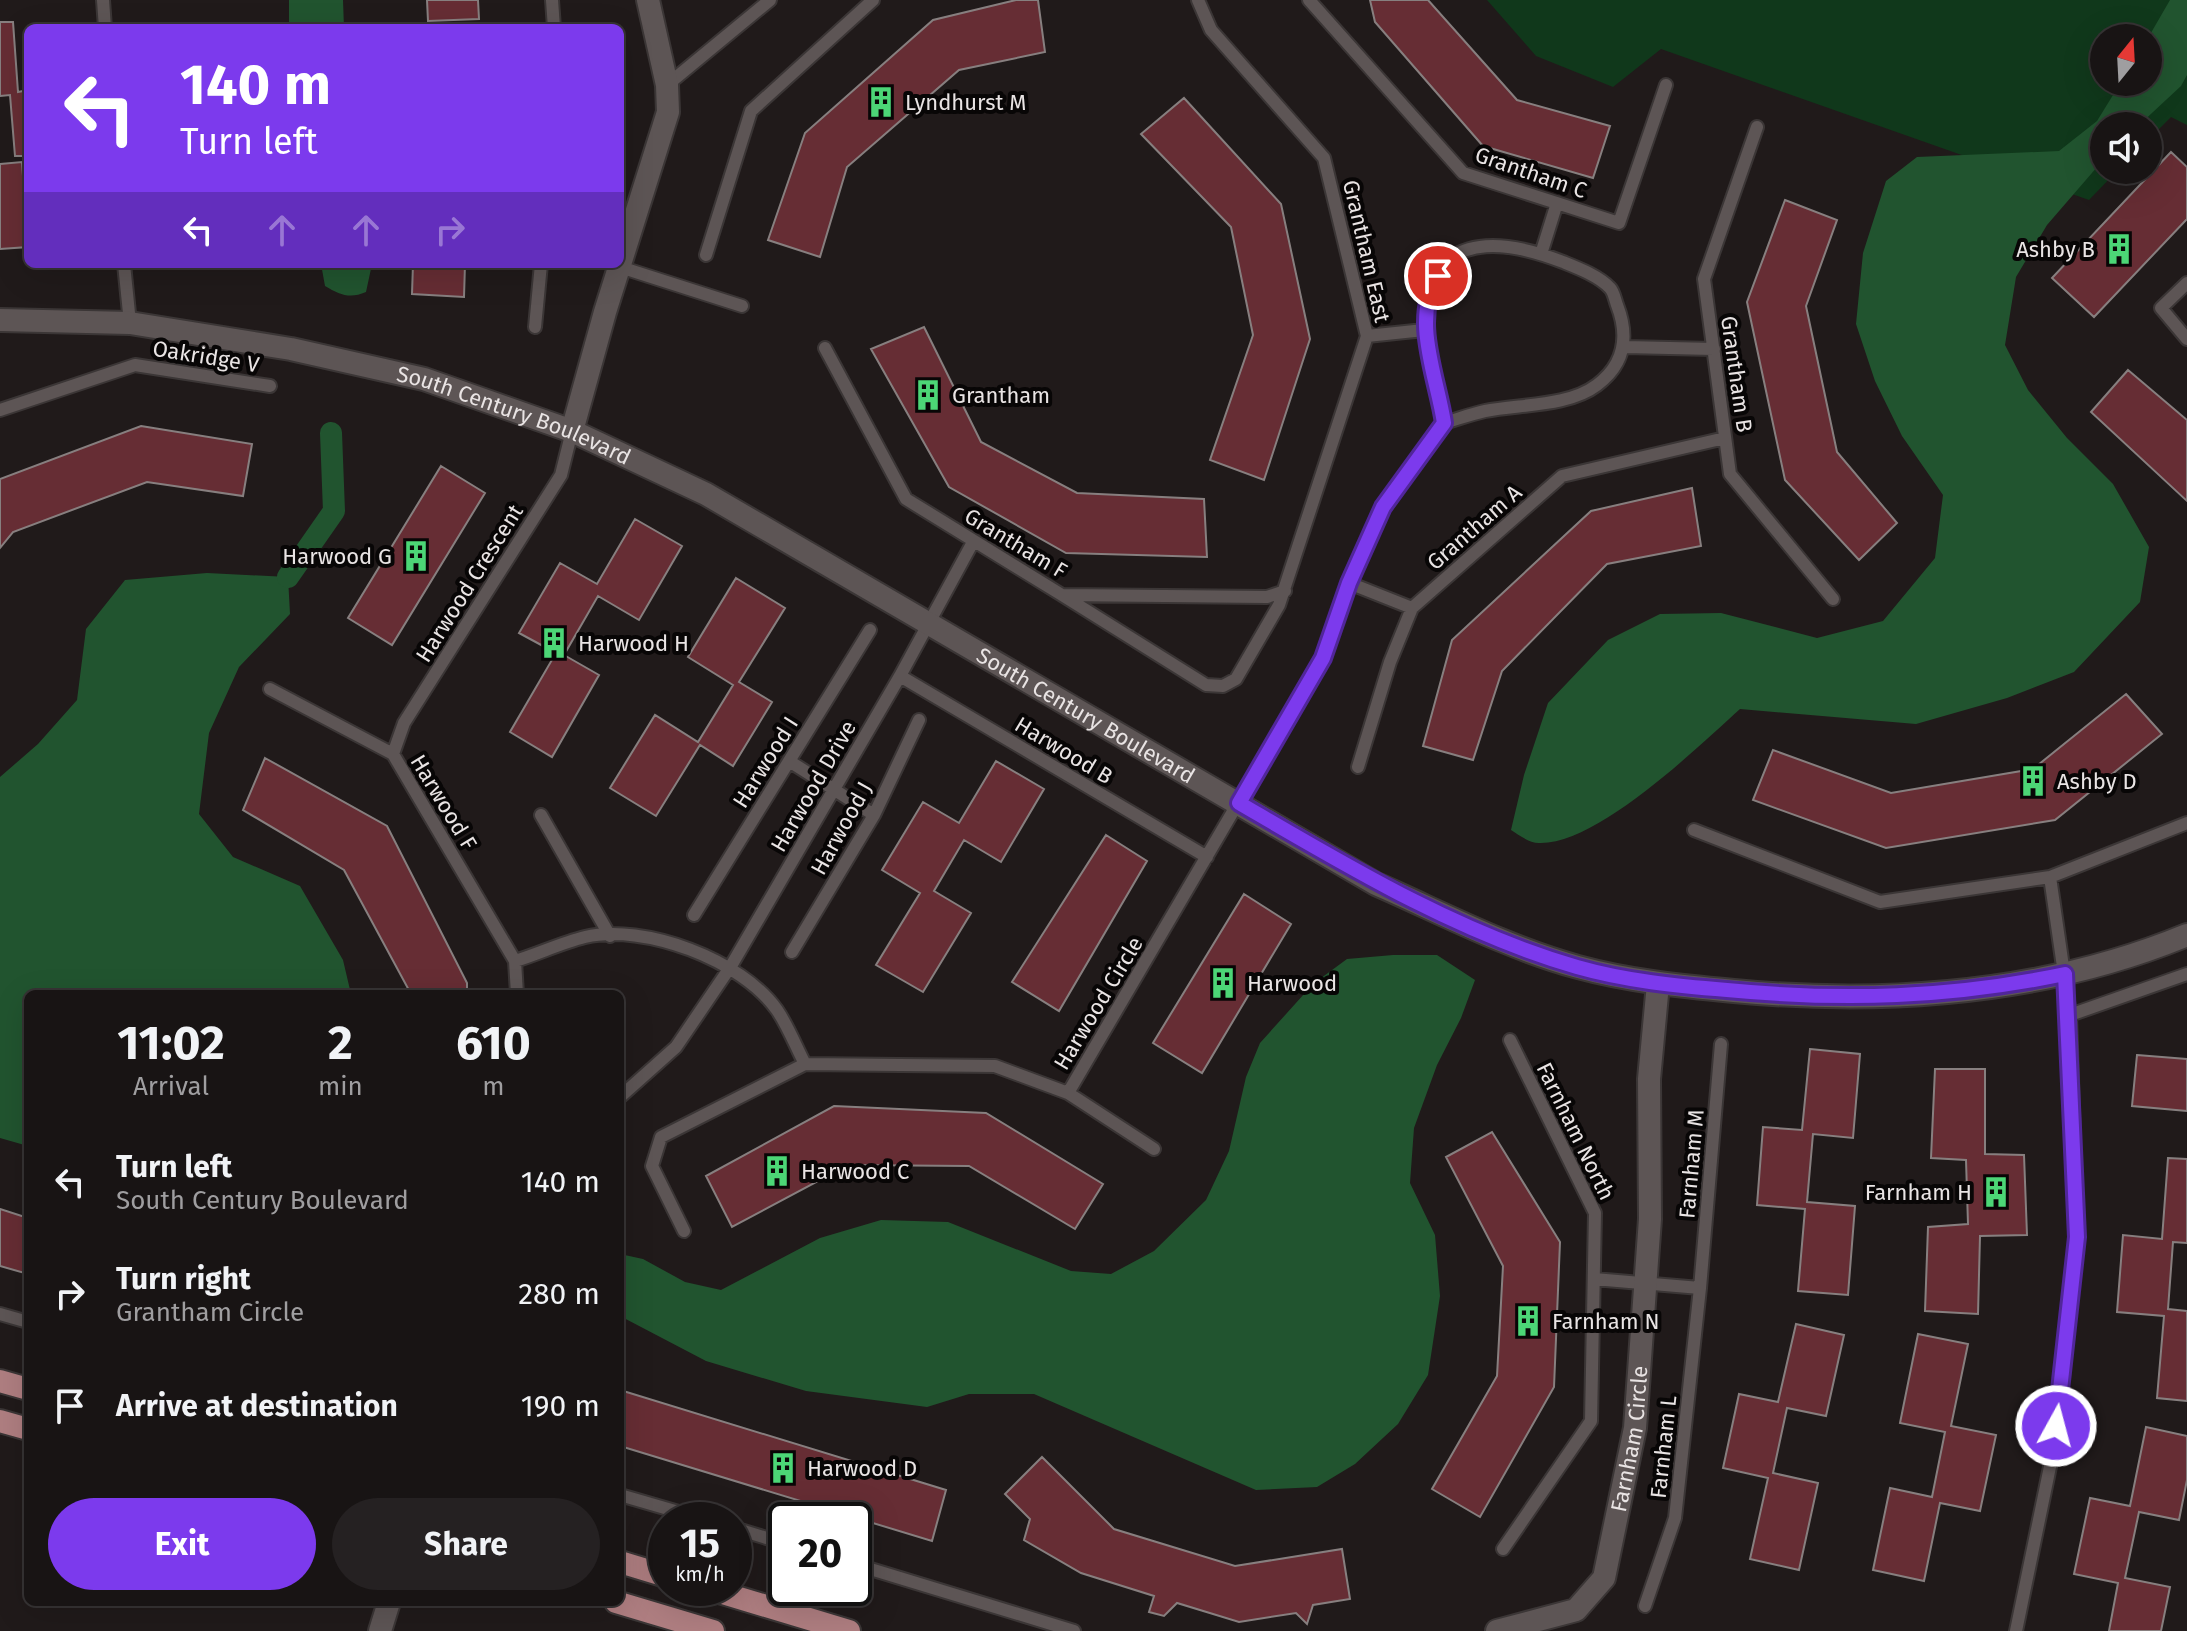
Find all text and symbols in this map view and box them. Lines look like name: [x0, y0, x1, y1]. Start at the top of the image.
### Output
north arrow: [2090, 24, 2162, 96]
map controls: [2090, 24, 2162, 184]
text: 140 m: [180, 52, 331, 119]
icon: left: [48, 56, 152, 160]
building icon: Lyndhurst M: [864, 85, 898, 119]
place label: Lyndhurst M: [905, 89, 1026, 116]
button: sound: [2090, 112, 2162, 184]
text: Turn left: [180, 120, 318, 164]
street label: Grantham C: [1471, 141, 1590, 204]
street label: Grantham East: [1337, 177, 1396, 325]
icon: left: [176, 208, 220, 252]
icon: ahead: [260, 208, 304, 252]
icon: ahead: [344, 208, 388, 252]
icon: right: [428, 208, 472, 252]
building icon: Ashby B: [2102, 232, 2136, 266]
place label: Ashby B: [2016, 236, 2095, 263]
pin: [1404, 242, 1472, 310]
icon: arrive: [1416, 254, 1460, 298]
street label: Grantham B: [1715, 314, 1758, 434]
street label: Oakridge V: [151, 335, 262, 378]
street label: South Century Boulevard: [394, 360, 635, 471]
building icon: Grantham: [911, 378, 945, 412]
place label: Grantham: [952, 382, 1050, 409]
street label: Grantham A: [1421, 479, 1527, 576]
street label: Harwood Crescent: [410, 499, 529, 667]
street label: Grantham F: [960, 502, 1072, 585]
building icon: Harwood G: [399, 539, 433, 573]
place label: Harwood G: [282, 543, 392, 570]
building icon: Harwood H: [537, 626, 571, 660]
place label: Harwood H: [578, 630, 689, 657]
street label: South Century Boulevard: [972, 642, 1200, 790]
street label: Harwood B: [1010, 711, 1118, 790]
street label: Harwood I: [727, 712, 804, 813]
street label: Harwood Drive: [765, 716, 862, 857]
street label: Harwood F: [405, 750, 483, 855]
building icon: Ashby D: [2016, 764, 2050, 798]
place label: Ashby D: [2057, 768, 2137, 795]
street label: Harwood J: [805, 777, 878, 880]
street label: Harwood Circle: [1048, 932, 1149, 1075]
building icon: Harwood: [1206, 966, 1240, 1000]
place label: Harwood: [1247, 970, 1337, 997]
text: 11:02: [117, 1014, 225, 1072]
text: 2: [328, 1014, 353, 1072]
text: 610: [456, 1014, 531, 1072]
street label: Farnham North: [1531, 1058, 1620, 1204]
text: Arrival: [133, 1071, 209, 1102]
text: min: [318, 1071, 363, 1102]
text: m: [482, 1071, 505, 1102]
street label: Farnham M: [1673, 1108, 1710, 1220]
text: Turn left: [116, 1149, 232, 1185]
building icon: Harwood C: [760, 1154, 794, 1188]
place label: Harwood C: [801, 1158, 909, 1185]
icon: left: [48, 1160, 92, 1204]
text: 140 m: [521, 1164, 600, 1200]
building icon: Farnham H: [1979, 1175, 2013, 1209]
place label: Farnham H: [1865, 1179, 1972, 1206]
text: South Century Boulevard: [116, 1185, 409, 1216]
text: Turn right: [116, 1261, 251, 1297]
icon: right: [48, 1272, 92, 1316]
text: 280 m: [518, 1276, 600, 1312]
text: Grantham Circle: [116, 1297, 304, 1328]
building icon: Farnham N: [1511, 1304, 1545, 1338]
place label: Farnham N: [1552, 1308, 1659, 1335]
street label: Farnham Circle: [1605, 1365, 1653, 1514]
icon: arrive: [48, 1384, 92, 1428]
position arrow: [2014, 1384, 2098, 1468]
text: Arrive at destination: [116, 1388, 398, 1424]
text: 190 m: [521, 1388, 600, 1424]
street label: Farnham L: [1645, 1394, 1682, 1500]
building icon: Harwood D: [766, 1451, 800, 1485]
place label: Harwood D: [807, 1455, 917, 1482]
button: Exit: [48, 1498, 316, 1590]
button: Share: [332, 1498, 600, 1590]
speed limit sign: 20: [768, 1502, 872, 1606]
text: 15: [680, 1520, 720, 1568]
text: km/h: [675, 1562, 725, 1586]

